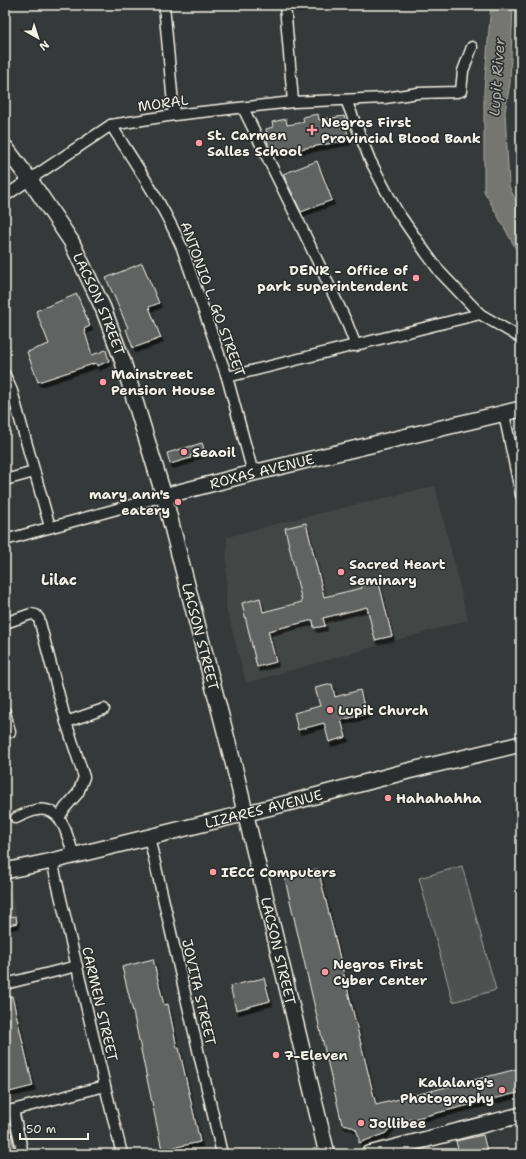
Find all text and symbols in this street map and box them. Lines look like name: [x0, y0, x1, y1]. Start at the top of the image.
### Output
north arrow: [18, 18, 58, 58]
water label: Lupit River: [484, 36, 510, 117]
text: N: [36, 37, 52, 54]
street label: MORAL: [137, 91, 190, 115]
place label: Negros First Provincial Blood Bank: [321, 113, 481, 147]
marker: Negros First Provincial Blood Bank: [306, 124, 318, 136]
place label: St. Carmen Salles School: [207, 126, 302, 160]
marker: St. Carmen Salles School: [194, 138, 204, 148]
street label: ANTONIO L. GO STREET: [177, 219, 250, 379]
street label: LACSON STREET: [69, 250, 129, 358]
place label: DENR - Office of park superintendent: [257, 261, 408, 295]
marker: DENR - Office of park superintendent: [411, 273, 421, 283]
place label: Mainstreet Pension House: [111, 365, 215, 399]
marker: Mainstreet Pension House: [98, 377, 108, 387]
place label: Seaoil: [192, 443, 236, 461]
marker: Seaoil: [179, 447, 189, 457]
street label: ROXAS AVENUE: [208, 450, 316, 493]
place label: mary ann's eatery: [89, 485, 170, 519]
marker: mary ann's eatery: [173, 497, 183, 507]
place label: Sacred Heart Seminary: [349, 555, 446, 589]
marker: Sacred Heart Seminary: [336, 567, 346, 577]
district label: Lilac: [41, 570, 77, 590]
street label: LACSON STREET: [178, 581, 223, 692]
place label: Lupit Church: [338, 701, 428, 719]
marker: Lupit Church: [325, 705, 335, 715]
street label: LIZARES AVENUE: [203, 785, 325, 832]
place label: Hahahahha: [396, 789, 482, 807]
marker: Hahahahha: [383, 793, 393, 803]
place label: IECC Computers: [221, 863, 336, 881]
marker: IECC Computers: [208, 867, 218, 877]
street label: LACSON STREET: [257, 895, 300, 1007]
street label: JOVITA STREET: [178, 937, 220, 1047]
street label: CARMEN STREET: [78, 945, 122, 1063]
place label: Negros First Cyber Center: [333, 955, 428, 989]
marker: Negros First Cyber Center: [320, 967, 330, 977]
place label: 7-Eleven: [284, 1046, 348, 1064]
marker: 7-Eleven: [271, 1050, 281, 1060]
place label: Kalalang's Photography: [400, 1073, 494, 1107]
marker: Kalalang's Photography: [497, 1085, 507, 1095]
place label: Jollibee: [369, 1114, 426, 1132]
scale bar: [20, 1115, 88, 1141]
marker: Jollibee: [356, 1118, 366, 1128]
text: 50 m: [26, 1121, 56, 1137]

